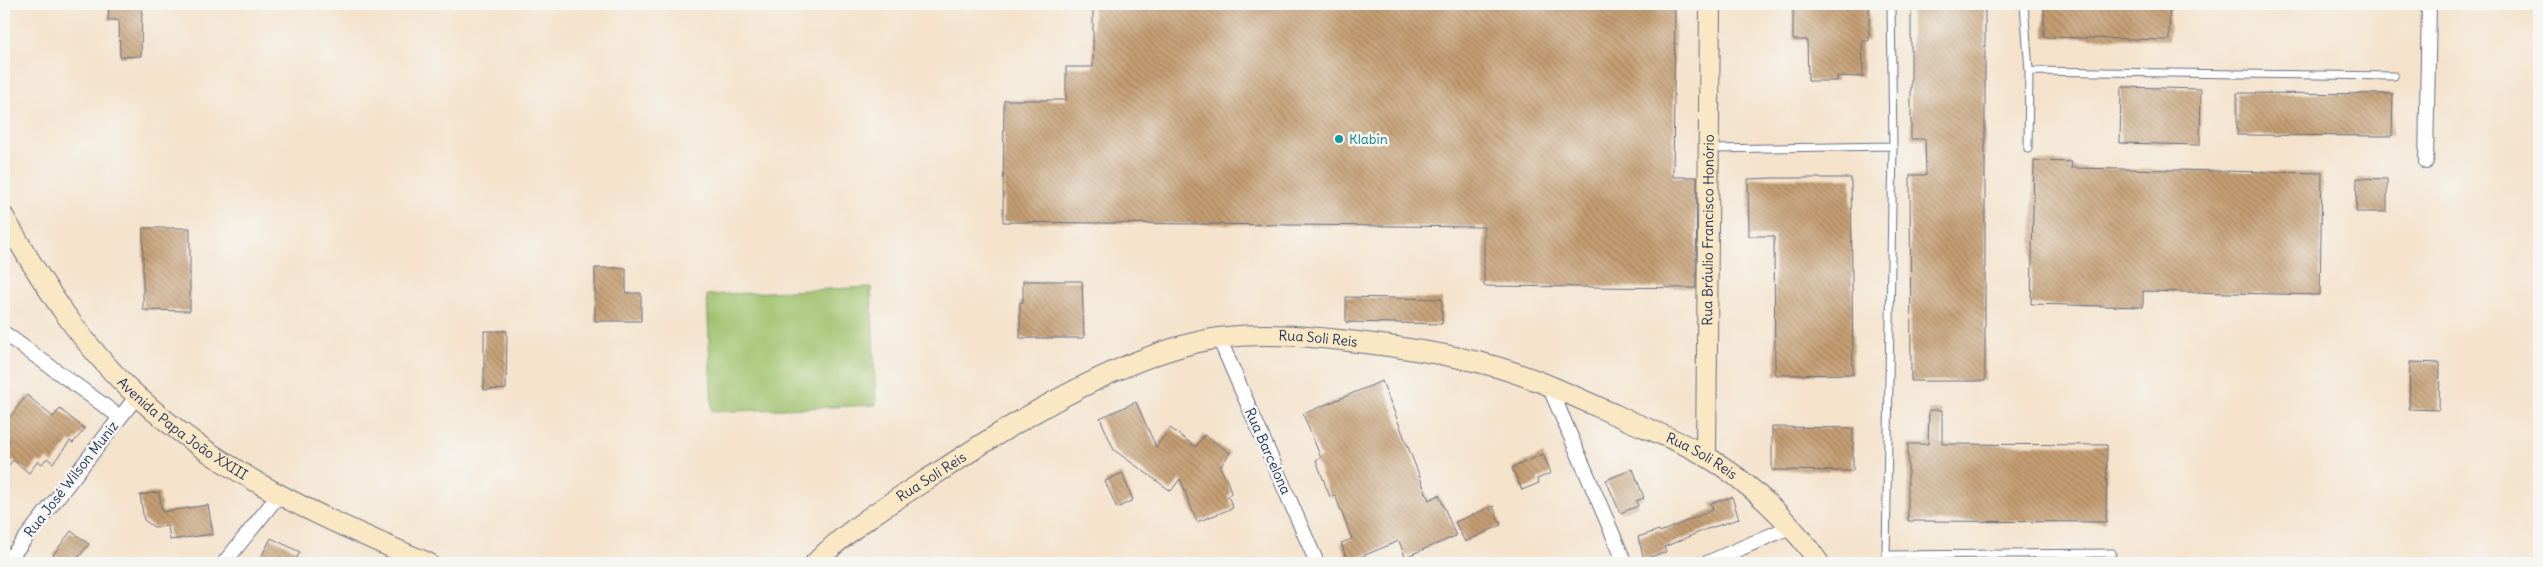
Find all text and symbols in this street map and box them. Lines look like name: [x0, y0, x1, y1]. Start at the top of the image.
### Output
place label: Klabin: [1349, 130, 1388, 148]
marker: Klabin: [1333, 133, 1345, 145]
street label: Rua Bráulio Francisco Honório: [1698, 134, 1718, 326]
street label: Rua Soli Reis: [1278, 326, 1359, 351]
street label: Avenida Papa João XXIII: [114, 373, 251, 484]
street label: Rua Barcelona: [1241, 405, 1295, 497]
street label: Rua José Wilson Muniz: [20, 417, 122, 541]
street label: Rua Soli Reis: [1663, 429, 1741, 483]
street label: Rua Soli Reis: [893, 448, 969, 506]

